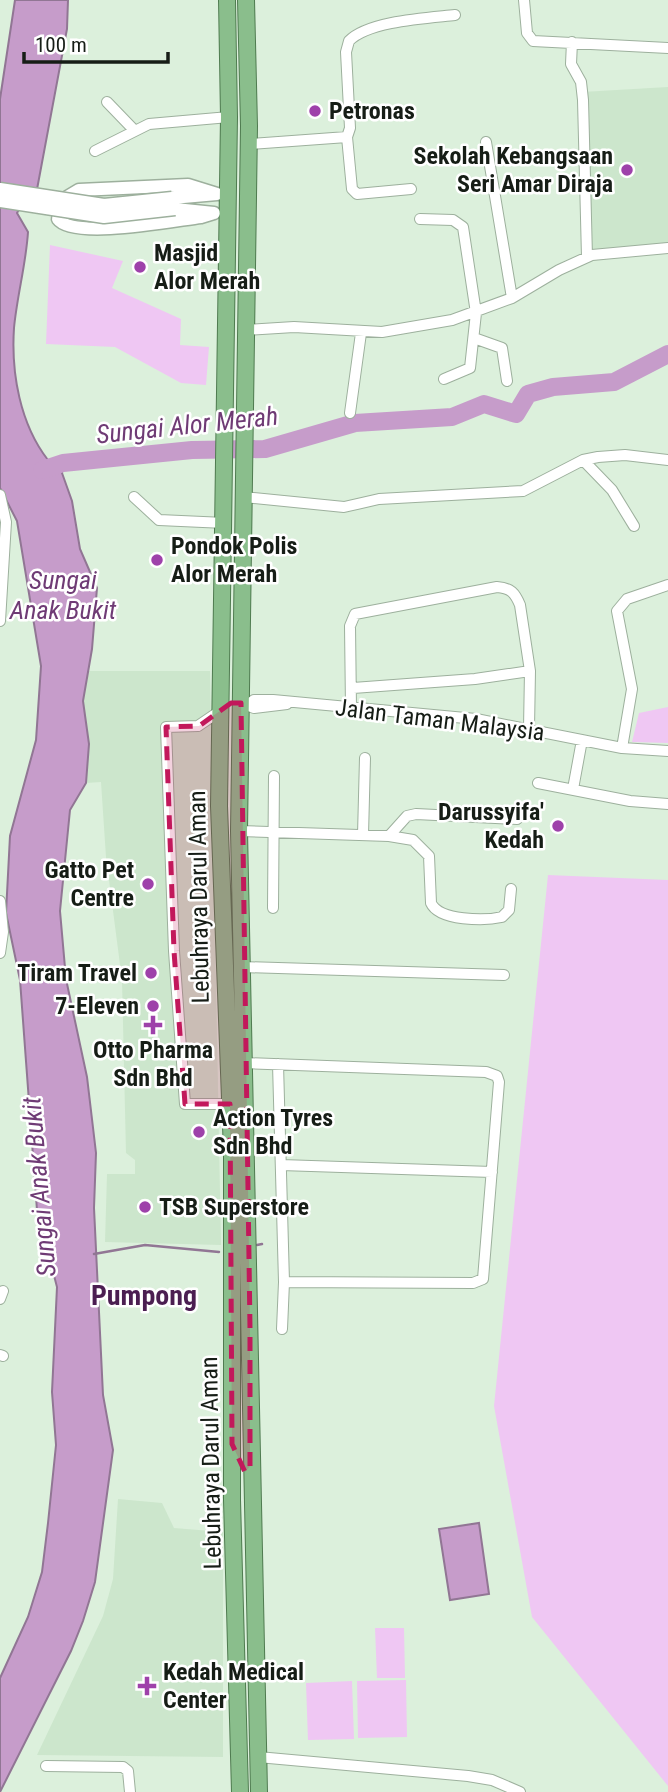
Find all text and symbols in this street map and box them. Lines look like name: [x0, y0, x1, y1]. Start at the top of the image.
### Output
scale bar: [24, 21, 168, 65]
text: 100 m: [35, 33, 87, 57]
place label: Petronas: [329, 97, 415, 125]
marker: Petronas: [307, 103, 323, 119]
place label: Sekolah Kebangsaan Seri Amar Diraja: [414, 142, 613, 198]
marker: Sekolah Kebangsaan Seri Amar Diraja: [619, 162, 635, 178]
place label: Masjid Alor Merah: [154, 239, 260, 295]
marker: Masjid Alor Merah: [132, 259, 148, 275]
water label: Sungai Alor Merah: [95, 401, 279, 449]
place label: Pondok Polis Alor Merah: [171, 532, 298, 588]
marker: Pondok Polis Alor Merah: [149, 552, 165, 568]
water label: Sungai Anak Bukit: [9, 565, 117, 625]
street label: Jalan Taman Malaysia: [334, 693, 546, 747]
street label: Lebuhraya Darul Aman: [183, 790, 215, 1004]
place label: Darussyifa' Kedah: [438, 798, 544, 854]
marker: Darussyifa' Kedah: [550, 818, 566, 834]
place label: Gatto Pet Centre: [44, 856, 134, 912]
marker: Gatto Pet Centre: [140, 876, 156, 892]
place label: Tiram Travel: [17, 959, 137, 987]
marker: Tiram Travel: [143, 965, 159, 981]
place label: 7-Eleven: [55, 992, 139, 1020]
marker: 7-Eleven: [145, 998, 161, 1014]
marker: Otto Pharma Sdn Bhd: [145, 1017, 161, 1033]
place label: Otto Pharma Sdn Bhd: [93, 1036, 213, 1092]
water label: Sungai Anak Bukit: [16, 1095, 62, 1278]
place label: Action Tyres Sdn Bhd: [213, 1104, 333, 1160]
marker: Action Tyres Sdn Bhd: [191, 1124, 207, 1140]
place label: TSB Superstore: [159, 1193, 309, 1221]
marker: TSB Superstore: [137, 1199, 153, 1215]
district label: Pumpong: [91, 1279, 197, 1312]
street label: Lebuhraya Darul Aman: [195, 1356, 227, 1570]
place label: Kedah Medical Center: [163, 1658, 304, 1714]
marker: Kedah Medical Center: [137, 1676, 157, 1696]

